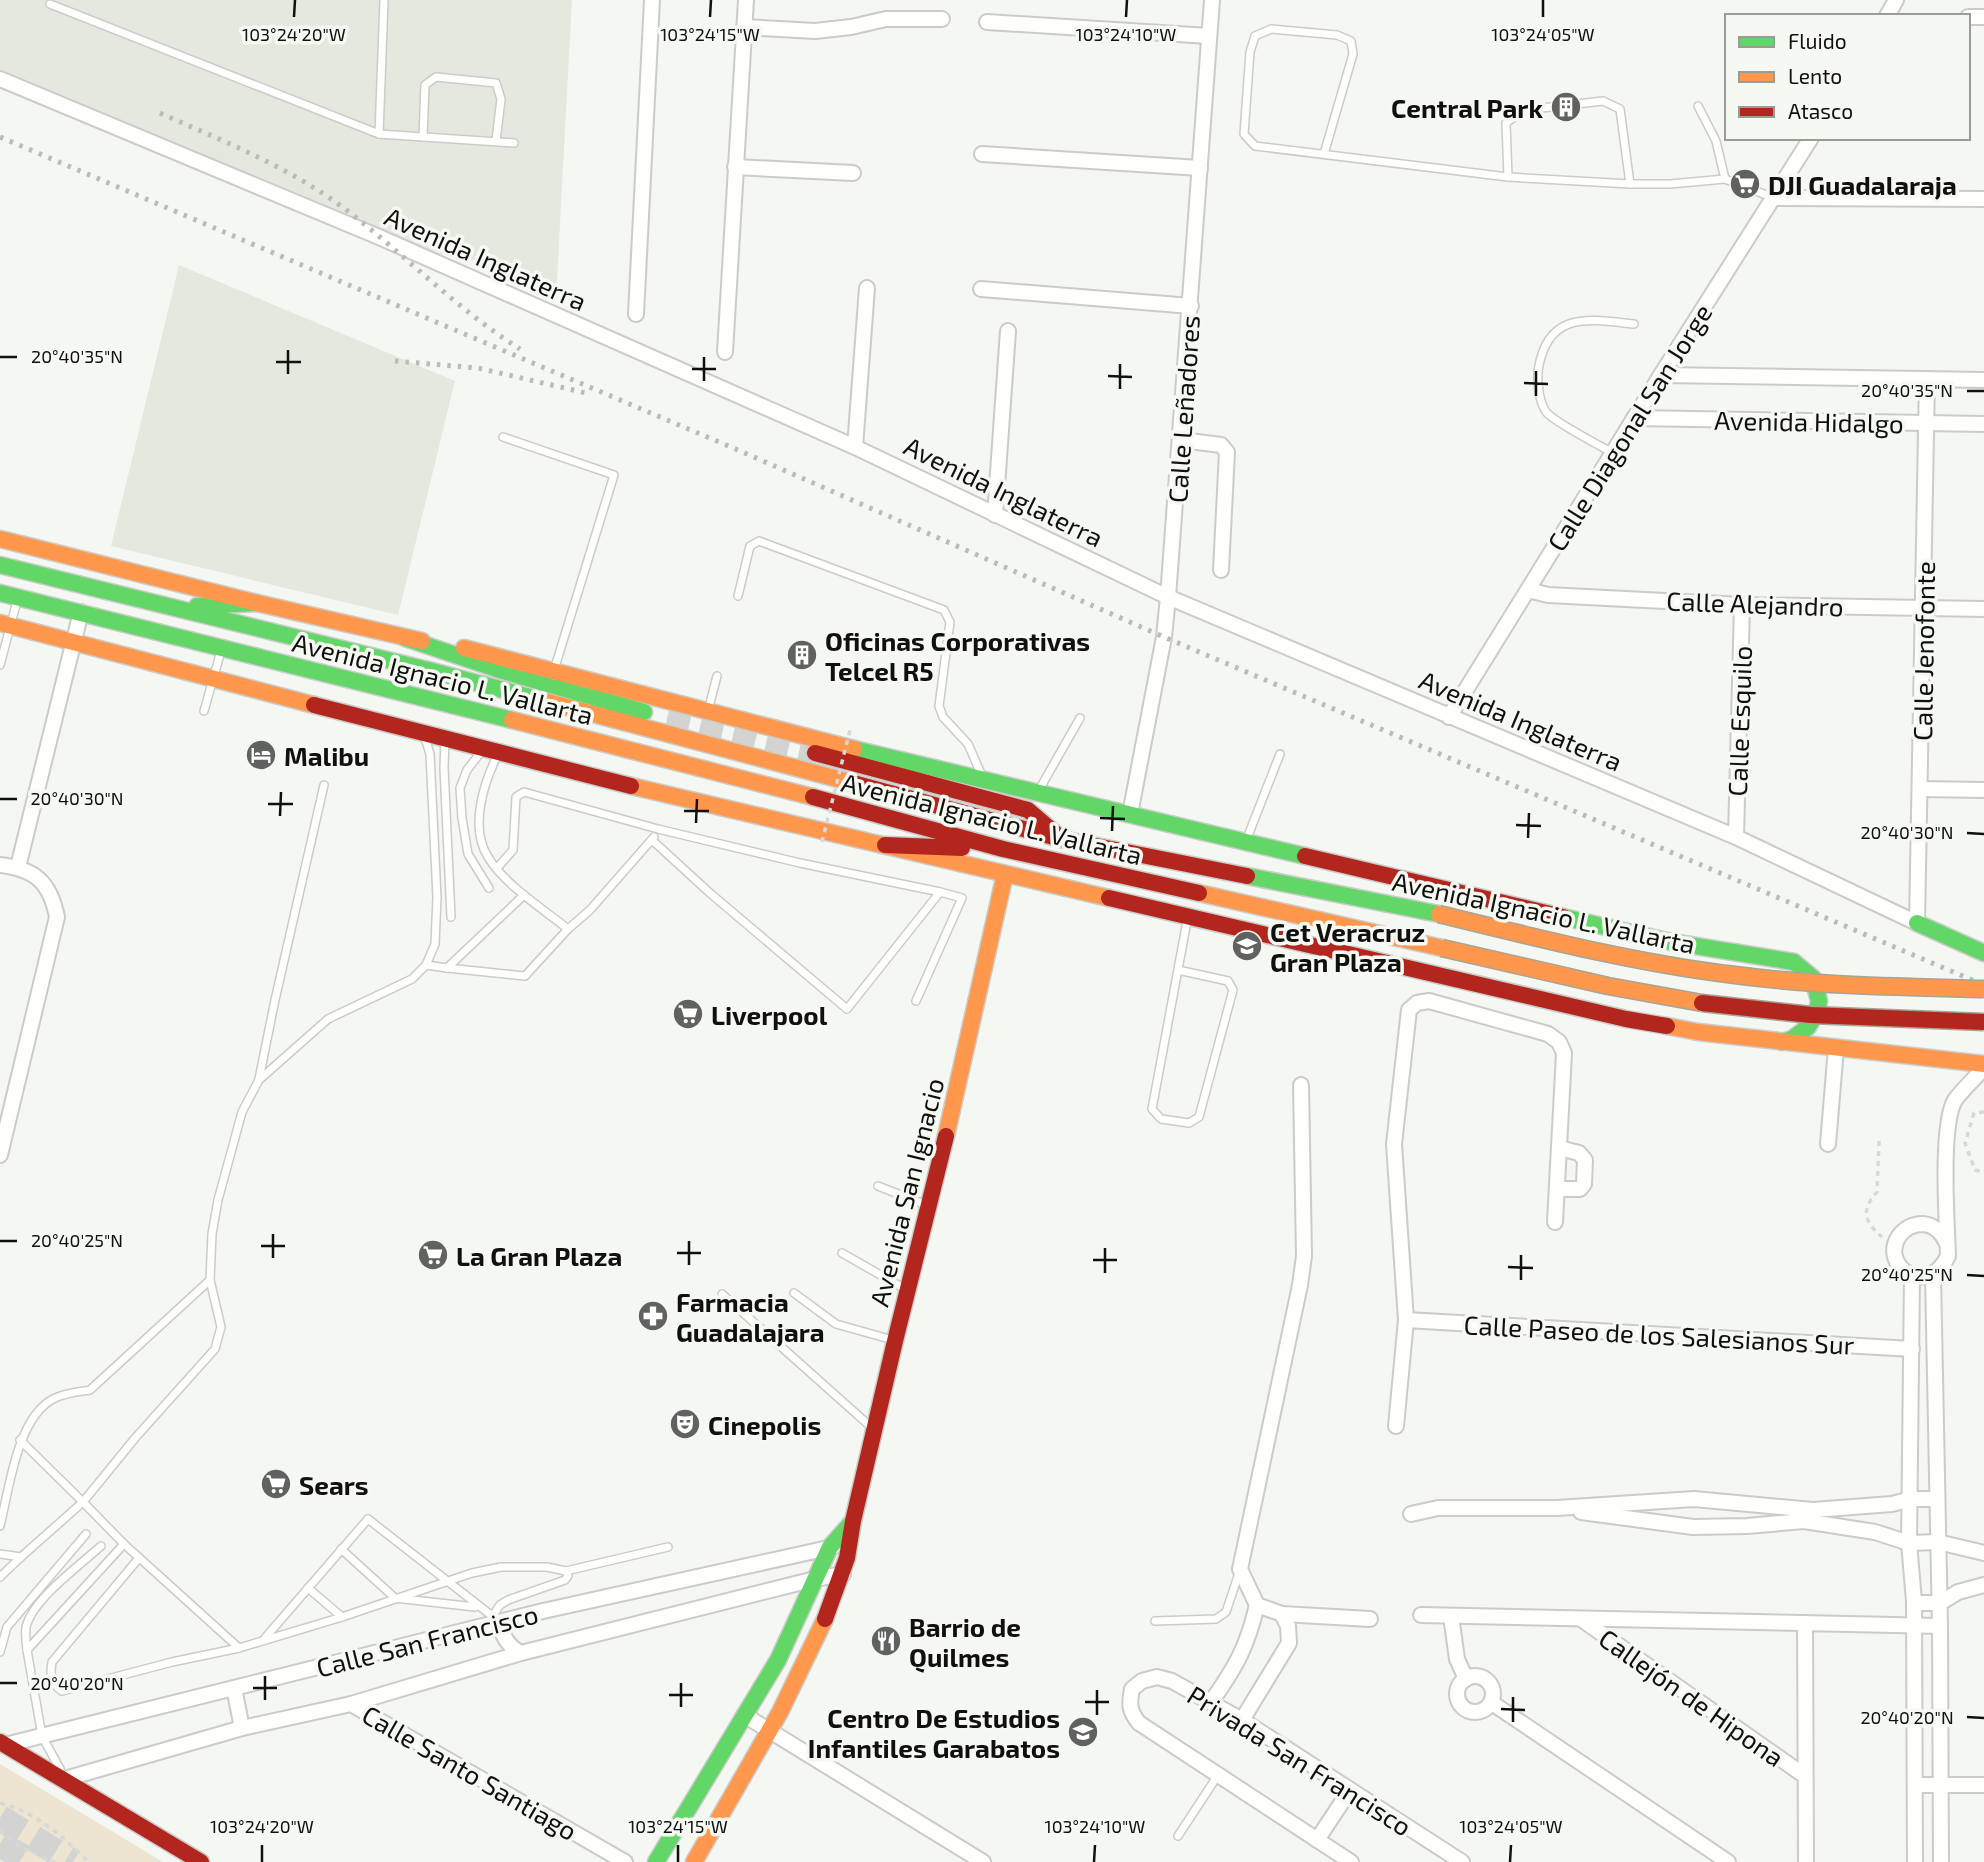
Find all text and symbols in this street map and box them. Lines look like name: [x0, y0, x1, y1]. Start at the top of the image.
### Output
legend: [1725, 14, 1970, 140]
text: 103°24'20"W: [242, 23, 346, 45]
text: 103°24'15"W: [660, 23, 760, 45]
text: 103°24'10"W: [1076, 23, 1176, 45]
text: 103°24'05"W: [1491, 23, 1595, 45]
text: Fluido: [1788, 28, 1847, 53]
text: Lento: [1788, 63, 1842, 88]
building icon: Central Park: [1549, 90, 1583, 124]
place label: Central Park: [1391, 92, 1543, 123]
text: Atasco: [1788, 98, 1853, 123]
supermarket icon: DJI Guadalaraja: [1728, 167, 1762, 201]
place label: DJI Guadalaraja: [1768, 169, 1957, 200]
street label: Avenida Inglaterra: [380, 200, 592, 316]
street label: Calle Diagonal San Jorge: [1540, 298, 1718, 556]
street label: Calle Leñadores: [1161, 314, 1205, 504]
text: 20°40'35"N: [31, 345, 123, 367]
text: 20°40'35"N: [1861, 379, 1953, 401]
street label: Avenida Hidalgo: [1714, 404, 1904, 438]
street label: Avenida Inglaterra: [900, 429, 1108, 553]
street label: Calle Jenofonte: [1906, 561, 1940, 741]
street label: Calle Alejandro: [1666, 584, 1844, 622]
place label: Oficinas Corporativas Telcel R5: [825, 625, 1090, 686]
street label: Avenida Ignacio L. Vallarta: [290, 626, 596, 730]
building icon: Oficinas Corporativas Telcel R5: [785, 638, 819, 672]
street label: Calle Esquilo: [1721, 645, 1757, 797]
street label: Avenida Inglaterra: [1415, 663, 1627, 777]
hotel icon: Malibu: [244, 738, 278, 772]
place label: Malibu: [284, 740, 369, 771]
street label: Avenida Ignacio L. Vallarta: [839, 766, 1145, 870]
text: 20°40'30"N: [30, 787, 124, 809]
text: 20°40'30"N: [1860, 821, 1954, 843]
street label: Avenida Ignacio L. Vallarta: [1390, 865, 1698, 959]
place label: Cet Veracruz Gran Plaza: [1270, 916, 1425, 977]
school or university icon: Cet Veracruz Gran Plaza: [1230, 929, 1264, 963]
supermarket icon: Liverpool: [671, 997, 705, 1031]
place label: Liverpool: [711, 999, 828, 1030]
street label: Avenida San Ignacio: [863, 1075, 949, 1309]
text: 20°40'25"N: [31, 1229, 123, 1251]
supermarket icon: La Gran Plaza: [416, 1238, 450, 1272]
place label: La Gran Plaza: [456, 1240, 622, 1271]
text: 20°40'25"N: [1861, 1263, 1953, 1285]
place label: Farmacia Guadalajara: [676, 1286, 825, 1347]
pharmacy icon: Farmacia Guadalajara: [636, 1299, 670, 1333]
street label: Calle Paseo de los Salesianos Sur: [1463, 1308, 1855, 1360]
theatre icon: Cinepolis: [668, 1407, 702, 1441]
place label: Cinepolis: [708, 1409, 821, 1440]
supermarket icon: Sears: [259, 1467, 293, 1501]
place label: Sears: [299, 1469, 369, 1500]
street label: Calle San Francisco: [313, 1597, 541, 1683]
place label: Barrio de Quilmes: [909, 1611, 1021, 1673]
street label: Callejón de Hipona: [1594, 1622, 1790, 1772]
restaurant icon: Barrio de Quilmes: [869, 1624, 903, 1658]
text: 20°40'20"N: [30, 1672, 124, 1694]
street label: Privada San Francisco: [1182, 1679, 1418, 1841]
street label: Calle Santo Santiago: [357, 1698, 583, 1846]
place label: Centro De Estudios Infantiles Garabatos: [808, 1702, 1060, 1763]
text: 20°40'20"N: [1860, 1706, 1954, 1728]
school or university icon: Centro De Estudios Infantiles Garabatos: [1066, 1715, 1100, 1749]
text: 103°24'20"W: [210, 1815, 314, 1837]
text: 103°24'15"W: [628, 1815, 728, 1837]
text: 103°24'10"W: [1045, 1815, 1145, 1837]
text: 103°24'05"W: [1459, 1815, 1563, 1837]

